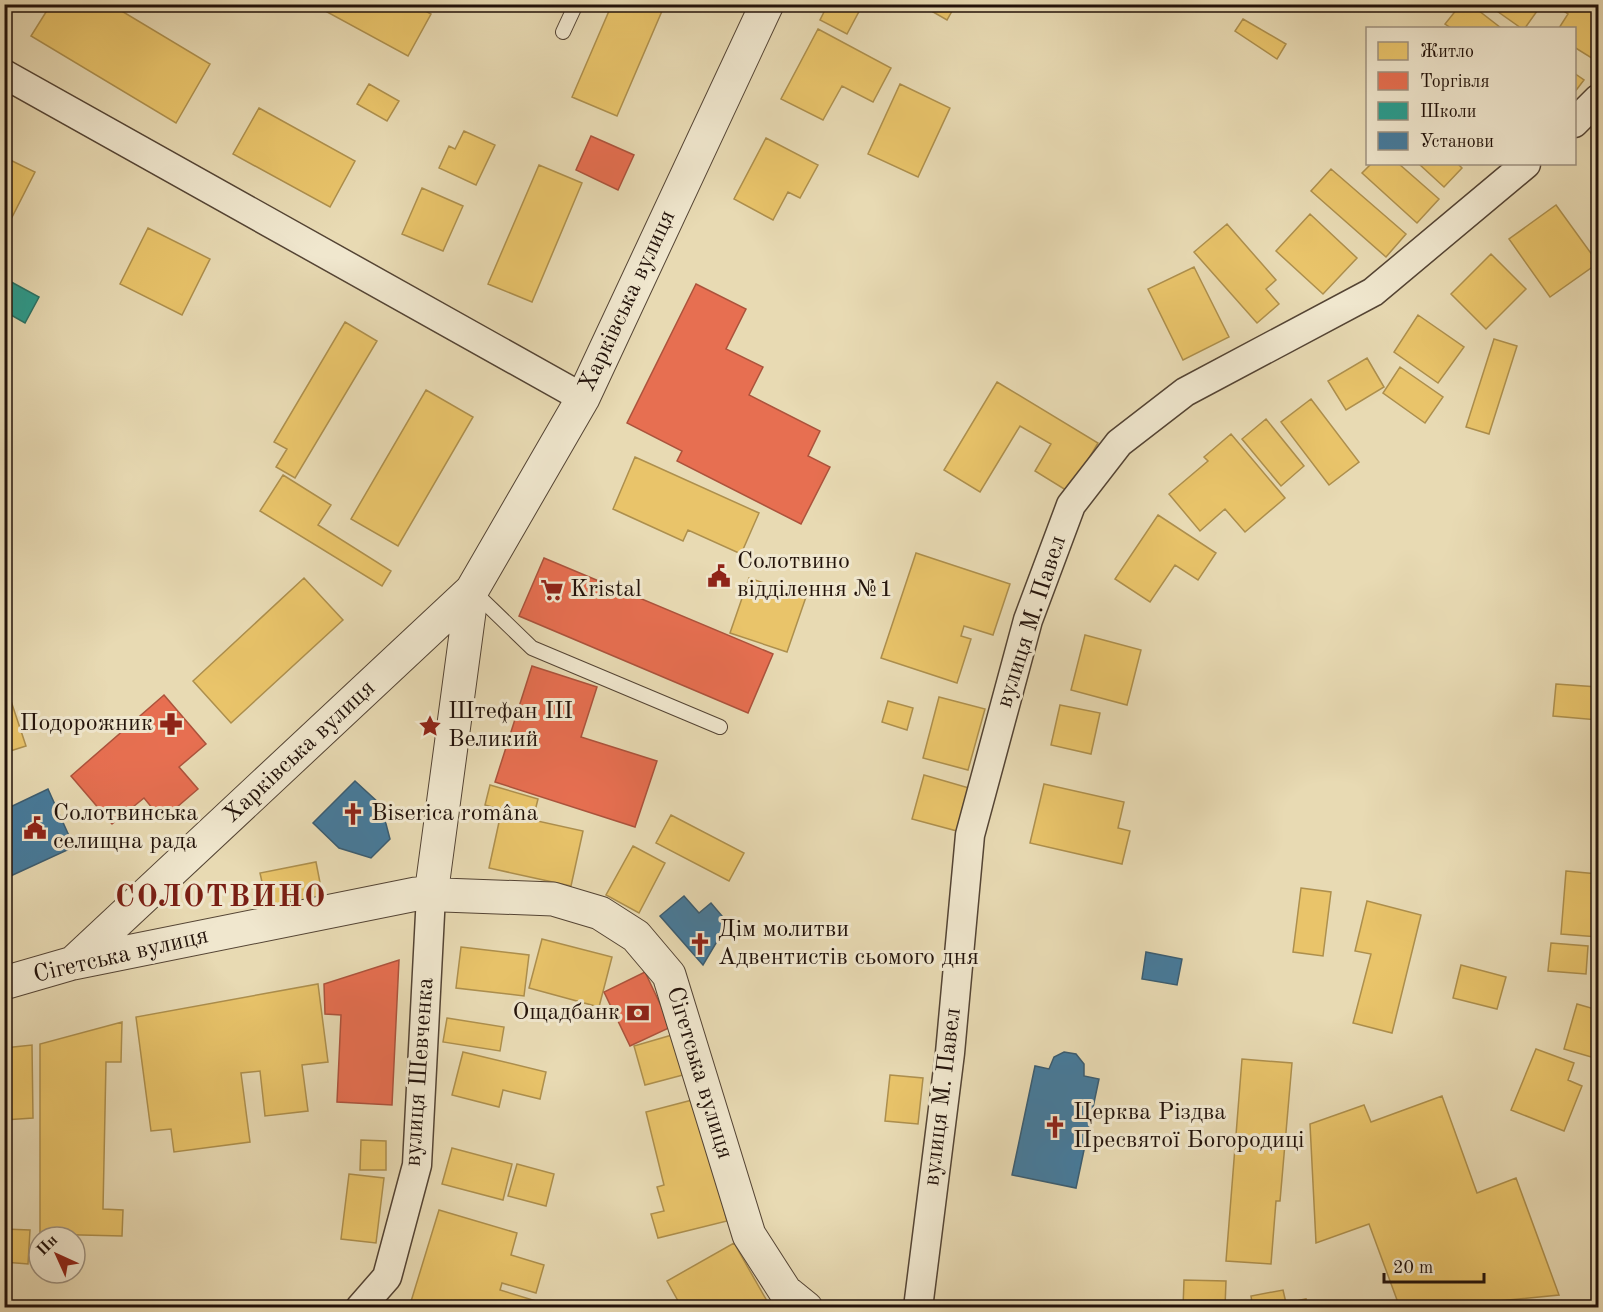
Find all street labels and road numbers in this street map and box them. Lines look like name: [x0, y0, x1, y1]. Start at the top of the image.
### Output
street label: Харківська вулиця: [576, 207, 680, 395]
street label: вулиця М. Павел: [993, 533, 1071, 711]
street label: Харківська вулиця: [220, 676, 380, 828]
street label: Сігетська вулиця: [31, 924, 211, 988]
street label: вулиця Шевченка: [401, 977, 439, 1167]
street label: Сігетська вулиця: [661, 984, 737, 1162]
street label: вулиця М. Павел: [920, 1007, 966, 1187]

